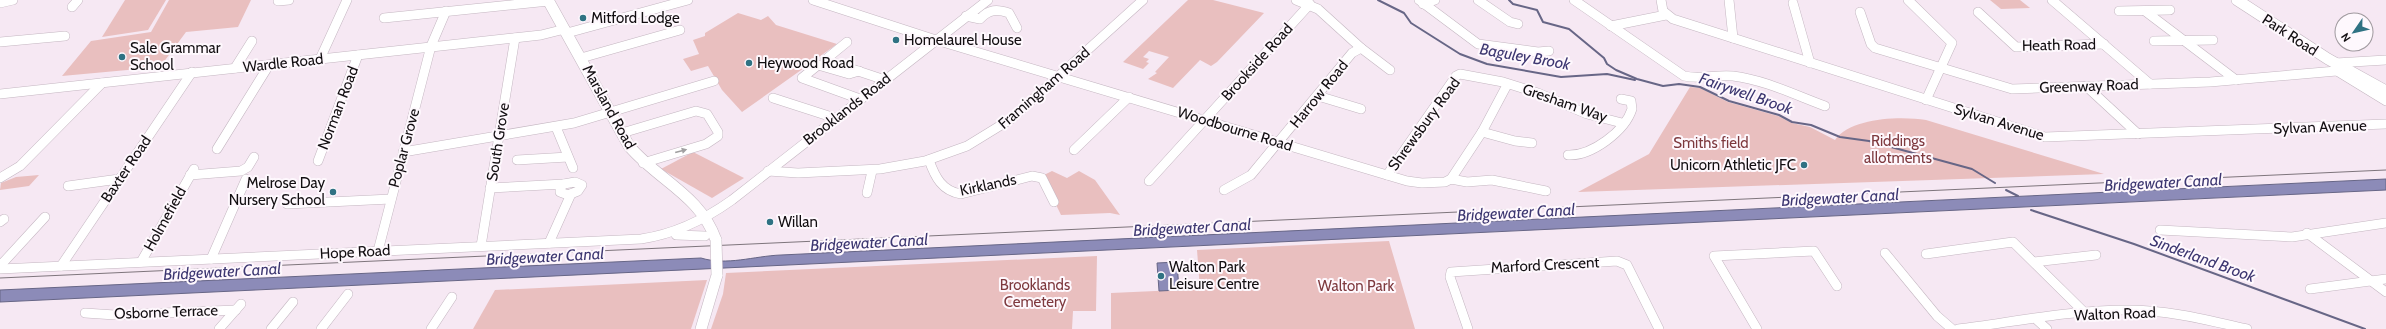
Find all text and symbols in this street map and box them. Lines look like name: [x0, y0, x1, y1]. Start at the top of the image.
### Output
place label: Mitford Lodge: [591, 9, 680, 27]
street label: Park Road: [2259, 10, 2321, 60]
north arrow: [2334, 12, 2374, 52]
marker: Mitford Lodge: [578, 13, 588, 23]
street label: Brookside Road: [1218, 20, 1296, 104]
text: N: [2338, 30, 2354, 45]
place label: Homelaurel House: [904, 31, 1022, 49]
marker: Homelaurel House: [891, 35, 901, 45]
street label: Heath Road: [2022, 35, 2096, 55]
place label: Sale Grammar School: [130, 39, 221, 74]
water label: Baguley Brook: [1478, 39, 1573, 74]
street label: Framingham Road: [994, 43, 1094, 133]
street label: Wardle Road: [242, 50, 324, 76]
marker: Sale Grammar School: [117, 52, 127, 62]
place label: Heywood Road: [757, 54, 854, 72]
street label: Harrow Road: [1286, 57, 1352, 131]
marker: Heywood Road: [744, 58, 754, 68]
street label: Marsland Road: [578, 62, 640, 152]
street label: Norman Road: [314, 64, 362, 152]
street label: Brooklands Road: [800, 69, 894, 149]
water label: Fairywell Brook: [1697, 69, 1796, 119]
street label: Shrewsbury Road: [1384, 74, 1464, 174]
street label: Greenway Road: [2039, 75, 2139, 97]
street label: Gresham Way: [1520, 80, 1610, 126]
street label: Sylvan Avenue: [1952, 100, 2047, 144]
street label: South Grove: [483, 101, 513, 182]
street label: Woodbourne Road: [1175, 103, 1295, 155]
street label: Poplar Grove: [385, 106, 423, 190]
street label: Sylvan Avenue: [2273, 116, 2367, 138]
street label: Baxter Road: [97, 132, 155, 206]
park label: Riddings allotments: [1864, 132, 1932, 167]
park label: Smiths field: [1673, 134, 1749, 152]
one-way arrow: [674, 148, 687, 154]
place label: Unicorn Athletic JFC: [1670, 156, 1796, 174]
marker: Unicorn Athletic JFC: [1799, 160, 1809, 170]
street label: Kirklands: [958, 170, 1018, 200]
water label: Bridgewater Canal: [2104, 170, 2223, 195]
place label: Melrose Day Nursery School: [229, 174, 325, 209]
street label: Holmefield: [140, 184, 190, 254]
water label: Bridgewater Canal: [1781, 185, 1900, 210]
marker: Melrose Day Nursery School: [328, 187, 338, 197]
water label: Bridgewater Canal: [1457, 200, 1576, 225]
place label: Willan: [778, 213, 818, 231]
water label: Bridgewater Canal: [1133, 215, 1252, 240]
marker: Willan: [765, 217, 775, 227]
water label: Bridgewater Canal: [810, 230, 929, 255]
water label: Sinderland Brook: [2148, 231, 2259, 287]
street label: Hope Road: [319, 241, 391, 263]
water label: Bridgewater Canal: [486, 244, 605, 269]
street label: Marford Crescent: [1490, 253, 1600, 277]
place label: Walton Park Leisure Centre: [1169, 258, 1259, 293]
water label: Bridgewater Canal: [163, 259, 282, 284]
marker: Walton Park Leisure Centre: [1156, 271, 1166, 281]
park label: Brooklands Cemetery: [1000, 276, 1070, 311]
park label: Walton Park: [1318, 277, 1394, 295]
street label: Osborne Terrace: [114, 301, 219, 323]
street label: Walton Road: [2074, 304, 2156, 324]

